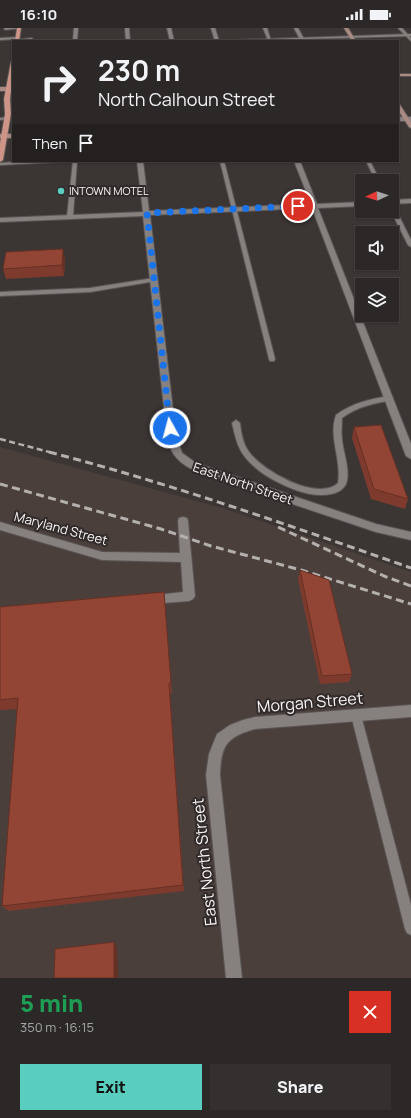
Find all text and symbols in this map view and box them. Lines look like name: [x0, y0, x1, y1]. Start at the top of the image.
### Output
text: 16:10: [20, 4, 57, 25]
text: 230 m: [98, 51, 180, 89]
icon: right: [32, 56, 84, 108]
text: North Calhoun Street: [98, 87, 275, 111]
icon: arrive: [75, 132, 97, 154]
text: Then: [32, 133, 67, 154]
north arrow: [355, 174, 399, 218]
map controls: [355, 174, 399, 322]
place label: INTOWN MOTEL: [69, 183, 149, 198]
marker: INTOWN MOTEL: [56, 186, 66, 196]
pin: [281, 189, 315, 223]
icon: arrive: [287, 195, 309, 217]
button: sound: [355, 226, 399, 270]
button: layers: [355, 278, 399, 322]
position arrow: [149, 407, 191, 449]
street label: East North Street: [191, 458, 295, 508]
street label: Maryland Street: [12, 507, 110, 549]
street label: Morgan Street: [256, 686, 364, 718]
street label: East North Street: [186, 797, 222, 927]
text: 5 min: [20, 986, 83, 1019]
button: close: [349, 991, 391, 1033]
text: 350 m · 16:15: [20, 1018, 94, 1036]
button: Exit: [20, 1064, 202, 1110]
button: Share: [210, 1064, 391, 1110]

